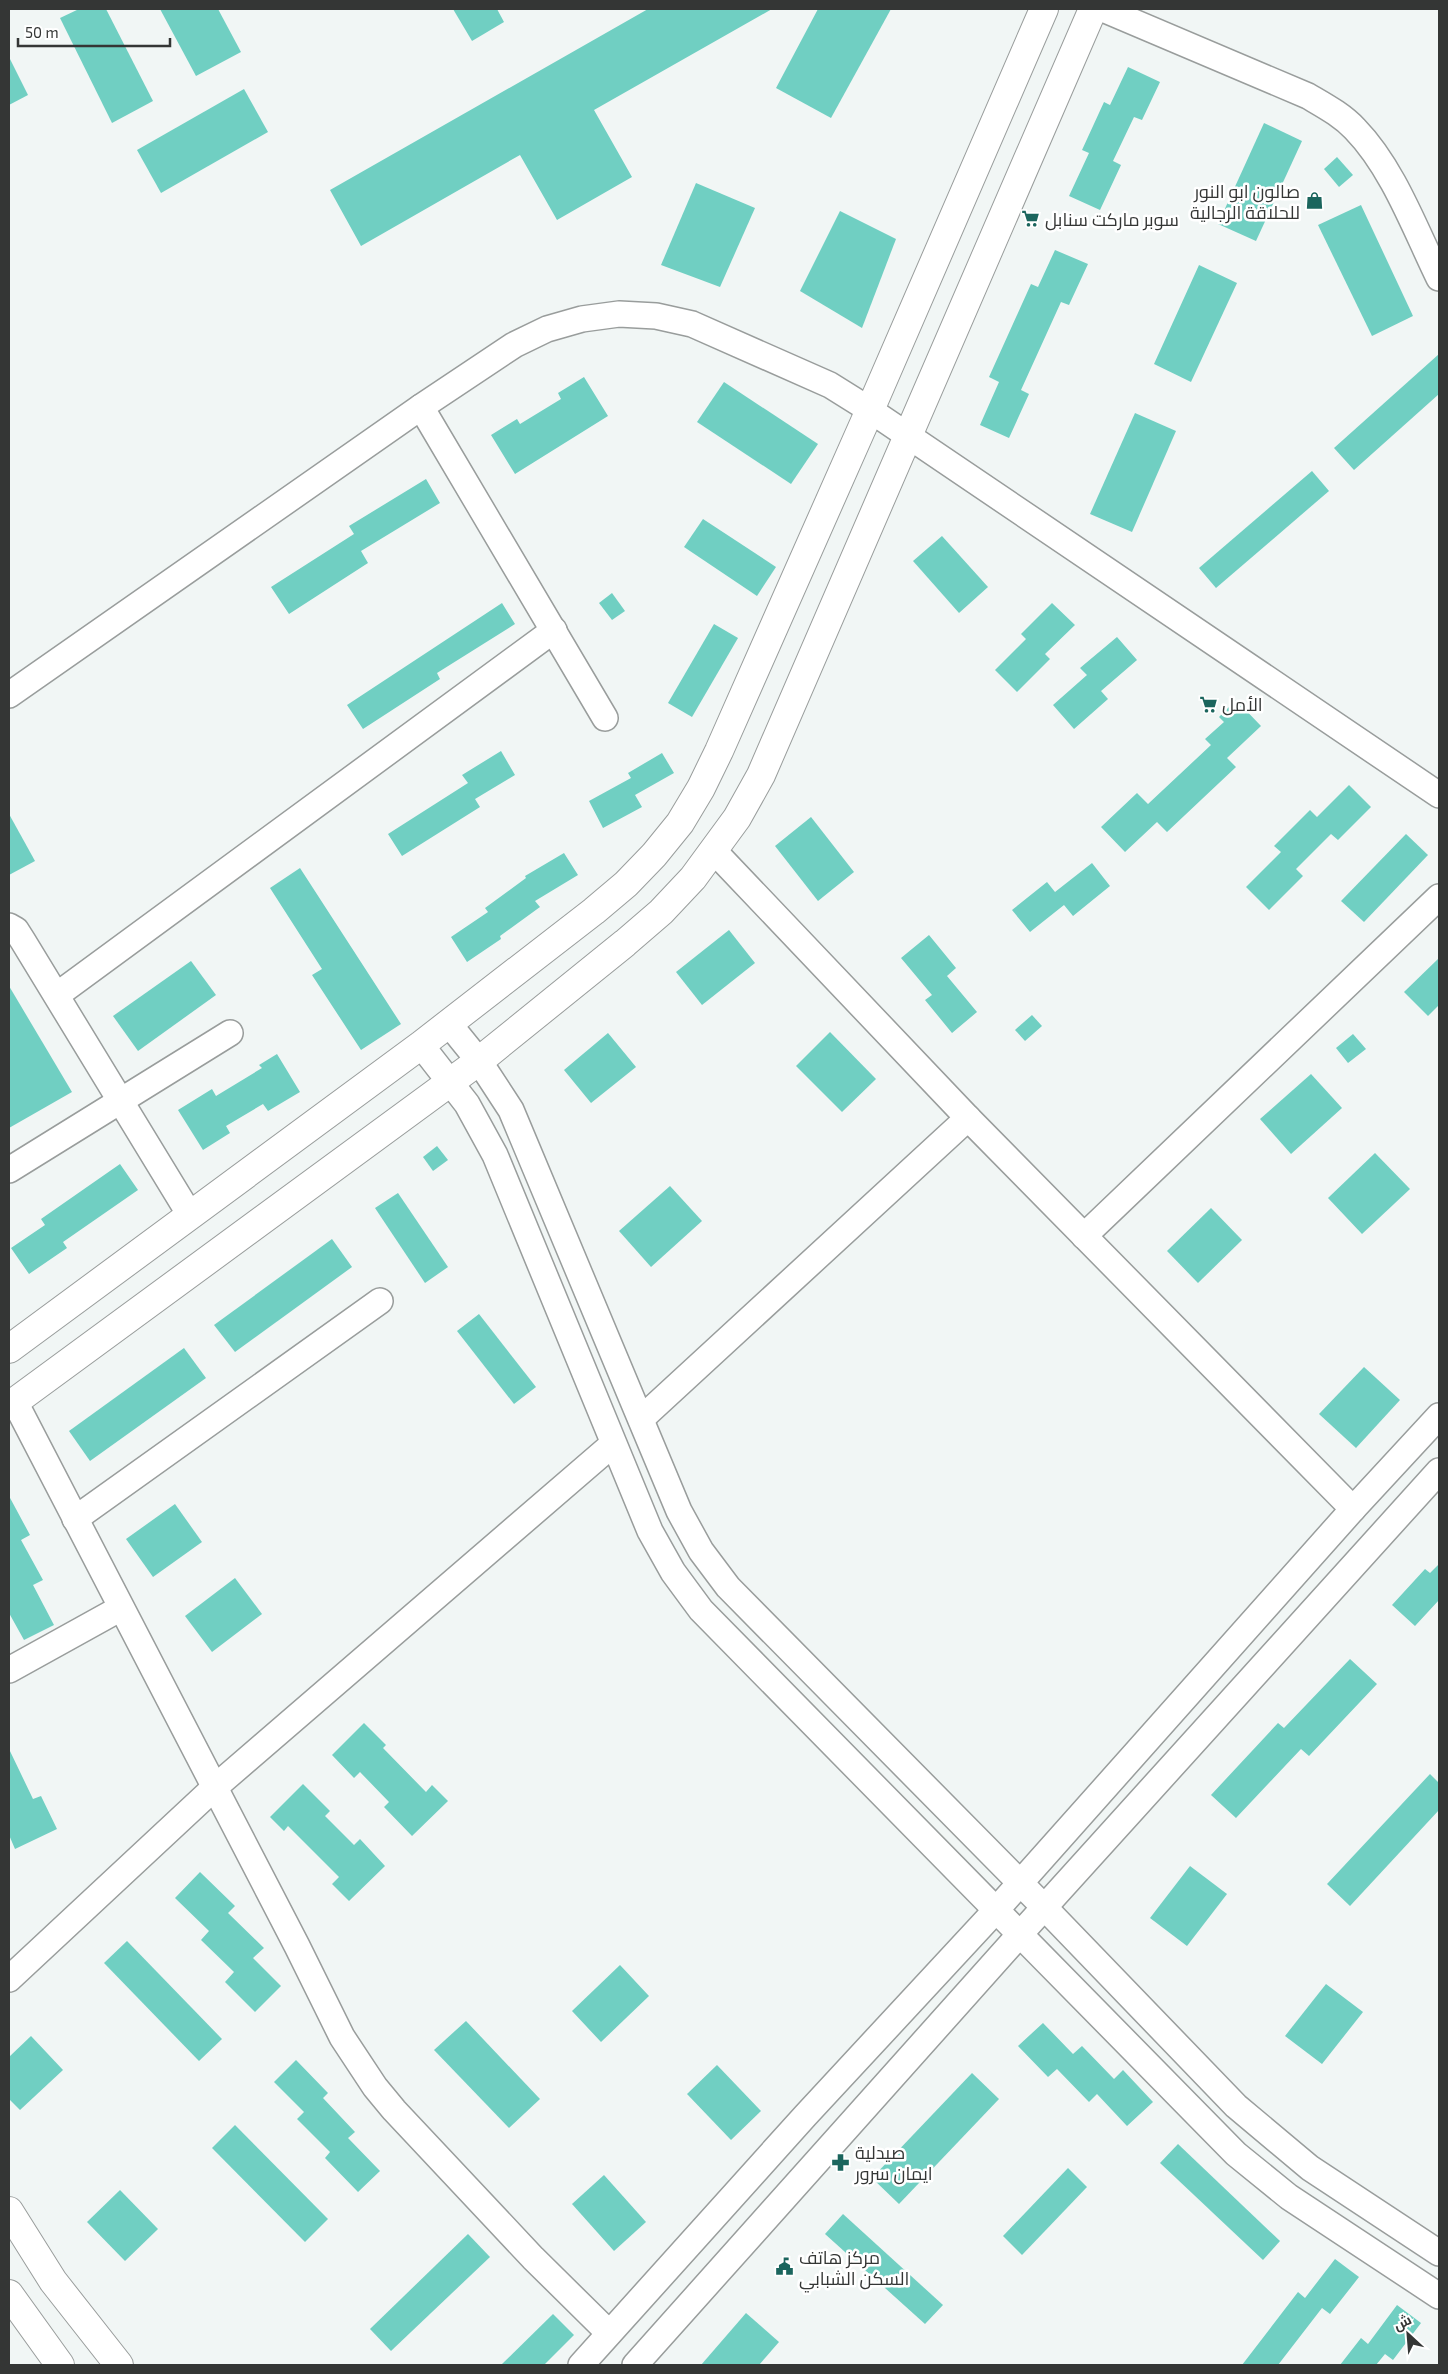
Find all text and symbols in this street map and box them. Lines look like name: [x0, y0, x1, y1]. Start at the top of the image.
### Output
scale bar: [18, 15, 170, 47]
text: 50 m: [25, 23, 59, 41]
place label: صالون ابو النور للحلاقة الرجالية: [1190, 180, 1300, 224]
shop icon: صالون ابو النور للحلاقة الرجالية: [1304, 191, 1324, 211]
place label: سوبر ماركت سنابل: [1045, 208, 1179, 231]
supermarket icon: سوبر ماركت سنابل: [1021, 209, 1041, 229]
place label: الأمل: [1222, 693, 1263, 716]
supermarket icon: الأمل: [1198, 694, 1218, 714]
place label: صيدلية ايمان سرور: [854, 2141, 933, 2185]
pharmacy icon: صيدلية ايمان سرور: [831, 2152, 851, 2172]
place label: مركز هاتف السكن الشبابي: [799, 2246, 909, 2293]
public building icon: مركز هاتف السكن الشبابي: [775, 2257, 795, 2277]
north arrow: [1383, 2309, 1433, 2359]
text: ش: [1390, 2310, 1414, 2334]

